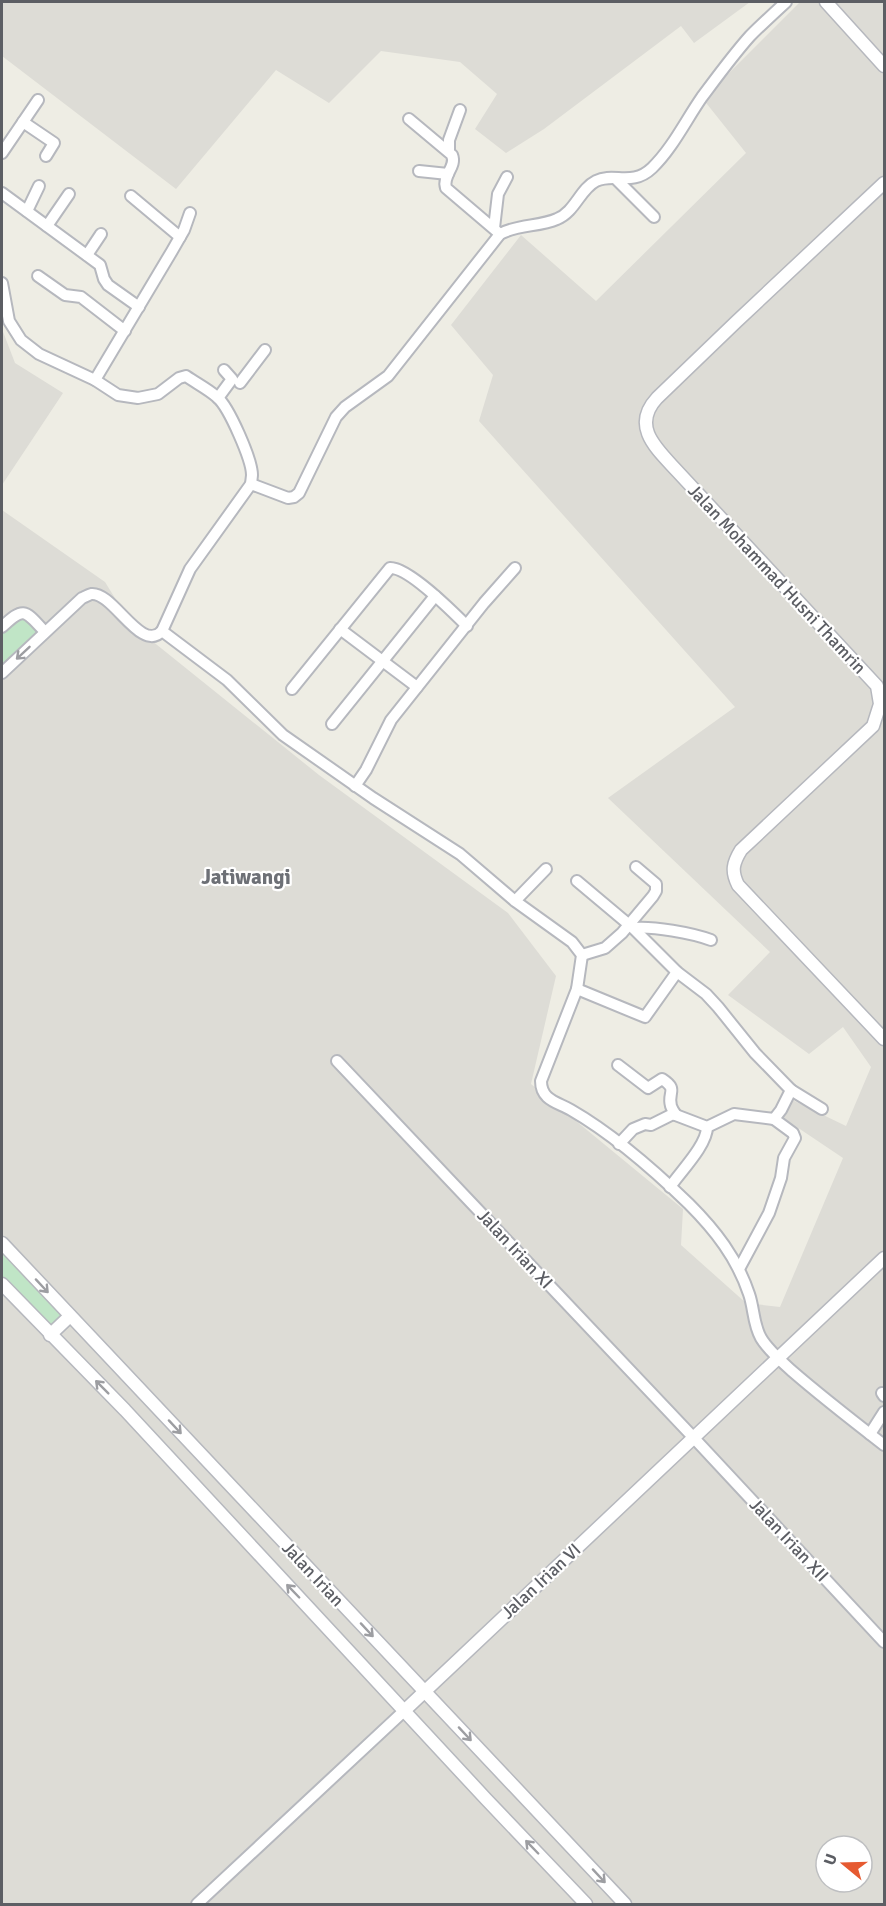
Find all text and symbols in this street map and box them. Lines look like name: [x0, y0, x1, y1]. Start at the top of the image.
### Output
street label: Jalan Mohammad Husni Thamrin: [683, 480, 871, 678]
one-way arrow: [16, 645, 31, 660]
district label: Jatiwangi: [201, 864, 291, 890]
street label: Jalan Irian XI: [473, 1205, 557, 1293]
one-way arrow: [34, 1278, 49, 1293]
one-way arrow: [95, 1380, 109, 1395]
one-way arrow: [168, 1420, 183, 1435]
street label: Jalan Irian XII: [745, 1494, 833, 1586]
street label: Jalan Irian: [277, 1537, 349, 1611]
street label: Jalan Irian VI: [497, 1539, 585, 1623]
one-way arrow: [285, 1584, 300, 1599]
one-way arrow: [360, 1623, 374, 1638]
one-way arrow: [458, 1727, 472, 1742]
north arrow: [814, 1834, 874, 1894]
one-way arrow: [525, 1840, 539, 1855]
text: U: [820, 1851, 842, 1868]
one-way arrow: [592, 1869, 606, 1884]

